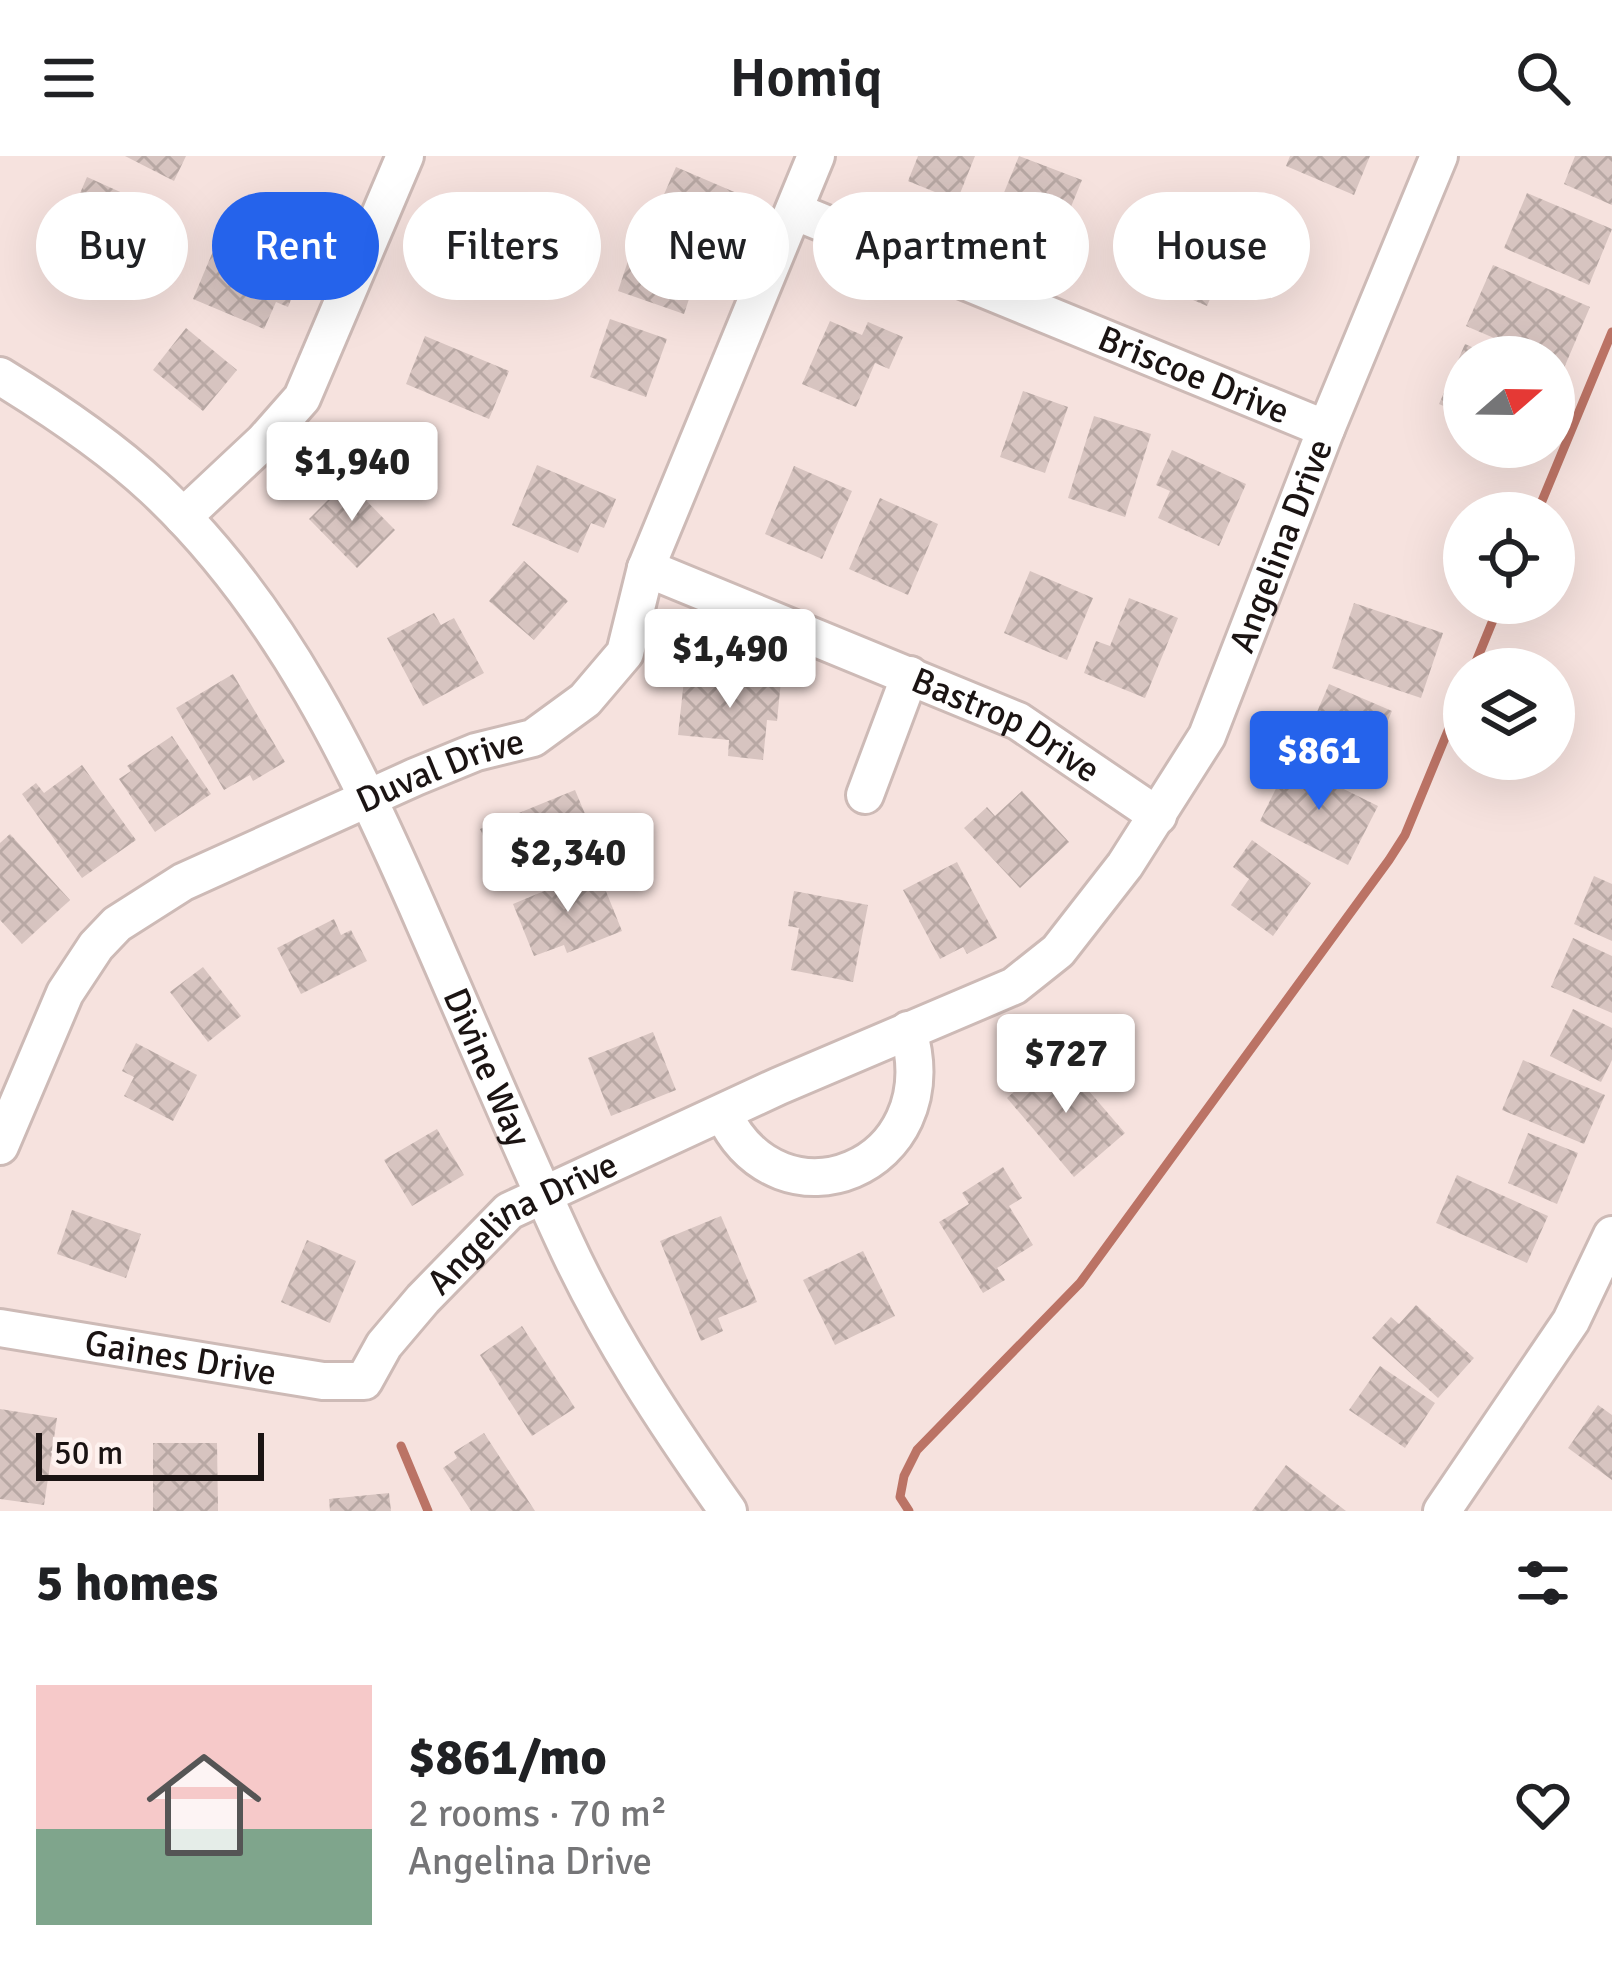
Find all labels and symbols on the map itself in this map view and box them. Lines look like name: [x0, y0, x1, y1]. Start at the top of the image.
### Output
street label: Briscoe Drive: [1091, 316, 1296, 434]
north arrow: [1443, 336, 1575, 468]
pin: $1,940: [254, 422, 450, 524]
street label: Angelina Drive: [1219, 433, 1342, 659]
pin: $1,490: [632, 609, 828, 711]
street label: Bastrop Drive: [905, 657, 1109, 793]
pin: $861: [1248, 711, 1390, 813]
street label: Duval Drive: [349, 719, 529, 823]
pin: $2,340: [470, 813, 666, 915]
street label: Divine Way: [433, 981, 541, 1153]
pin: $727: [995, 1014, 1137, 1116]
street label: Angelina Drive: [417, 1142, 624, 1304]
street label: Gaines Drive: [82, 1320, 280, 1395]
scale bar: [36, 1427, 264, 1480]

